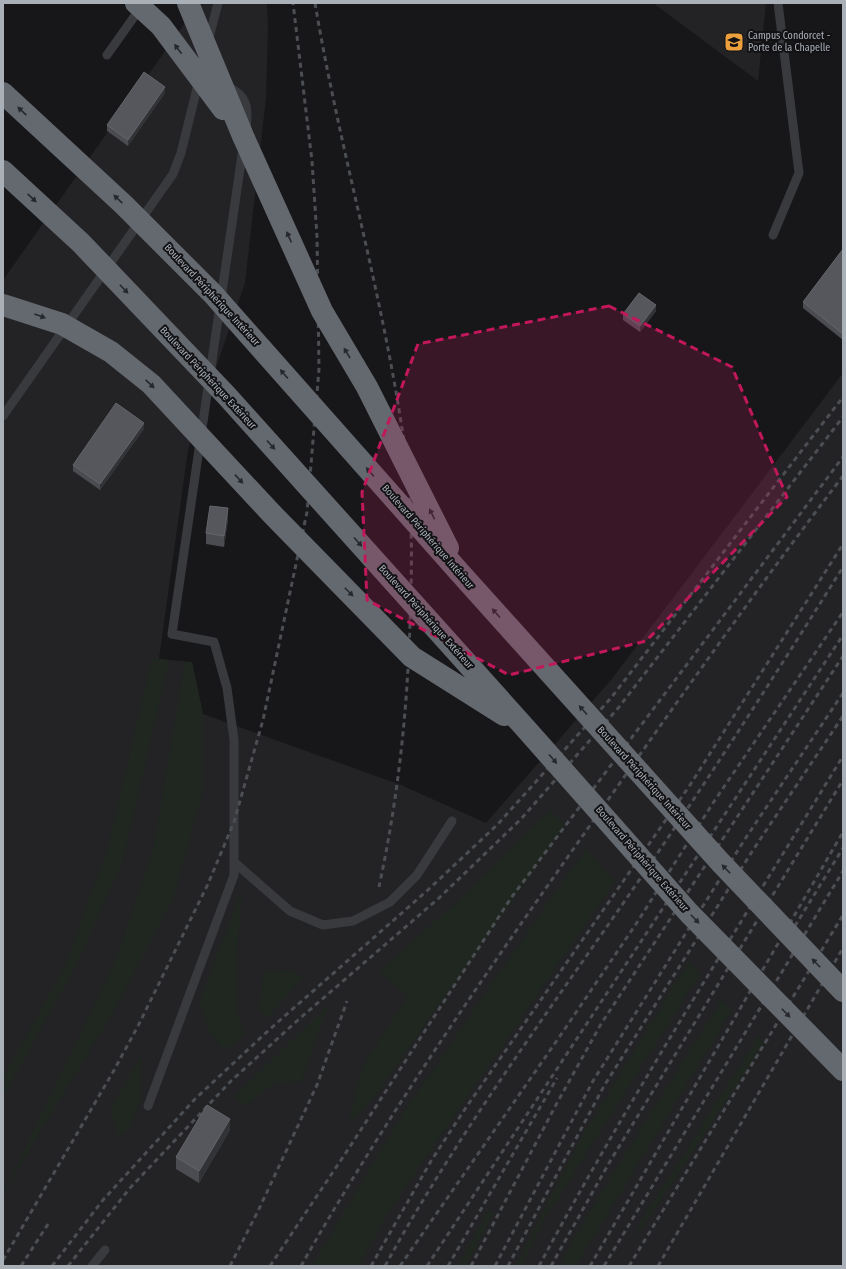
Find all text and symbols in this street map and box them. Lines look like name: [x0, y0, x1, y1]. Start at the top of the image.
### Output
place label: Campus Condorcet - Porte de la Chapelle: [748, 30, 831, 54]
school or university icon: Campus Condorcet - Porte de la Chapelle: [723, 31, 745, 53]
one-way arrow: [174, 43, 182, 54]
one-way arrow: [17, 106, 27, 115]
one-way arrow: [27, 193, 37, 202]
one-way arrow: [113, 194, 123, 203]
one-way arrow: [286, 232, 292, 243]
street label: Boulevard Périphérique Intérieur: [162, 242, 263, 349]
one-way arrow: [120, 284, 129, 294]
one-way arrow: [34, 314, 46, 320]
street label: Boulevard Périphérique Extérieur: [157, 324, 259, 432]
one-way arrow: [344, 348, 351, 359]
one-way arrow: [280, 369, 289, 379]
one-way arrow: [145, 379, 155, 389]
one-way arrow: [266, 440, 275, 450]
one-way arrow: [366, 466, 375, 477]
one-way arrow: [234, 474, 243, 483]
street label: Boulevard Périphérique Intérieur: [379, 482, 477, 592]
one-way arrow: [429, 508, 435, 520]
one-way arrow: [353, 536, 362, 547]
street label: Boulevard Périphérique Extérieur: [376, 563, 476, 672]
one-way arrow: [344, 587, 354, 597]
one-way arrow: [491, 608, 501, 618]
one-way arrow: [578, 704, 587, 715]
street label: Boulevard Périphérique Intérieur: [595, 724, 694, 832]
one-way arrow: [549, 754, 558, 764]
street label: Boulevard Périphérique Extérieur: [593, 804, 691, 915]
one-way arrow: [721, 864, 731, 874]
one-way arrow: [690, 914, 700, 924]
one-way arrow: [811, 958, 821, 968]
one-way arrow: [781, 1008, 790, 1018]

